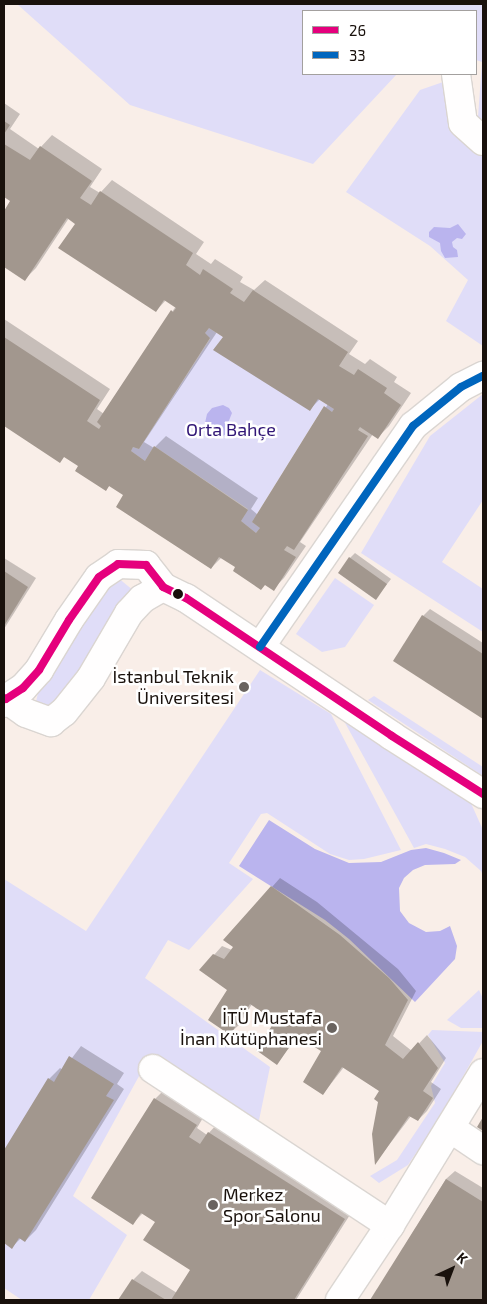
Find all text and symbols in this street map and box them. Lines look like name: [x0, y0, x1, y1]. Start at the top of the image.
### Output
legend: [302, 10, 477, 75]
text: 26: [349, 21, 366, 39]
text: 33: [349, 46, 366, 64]
park label: Orta Bahçe: [186, 418, 276, 440]
unlabelled marker: [173, 589, 183, 599]
place label: İstanbul Teknik Üniversitesi: [112, 666, 234, 709]
marker: İstanbul Teknik Üniversitesi: [238, 681, 250, 693]
place label: İTÜ Mustafa İnan Kütüphanesi: [180, 1007, 322, 1050]
marker: İTÜ Mustafa İnan Kütüphanesi: [326, 1022, 338, 1034]
place label: Merkez Spor Salonu: [223, 1184, 321, 1226]
marker: Merkez Spor Salonu: [207, 1199, 219, 1211]
north arrow: [427, 1244, 477, 1294]
text: K: [454, 1248, 472, 1267]

